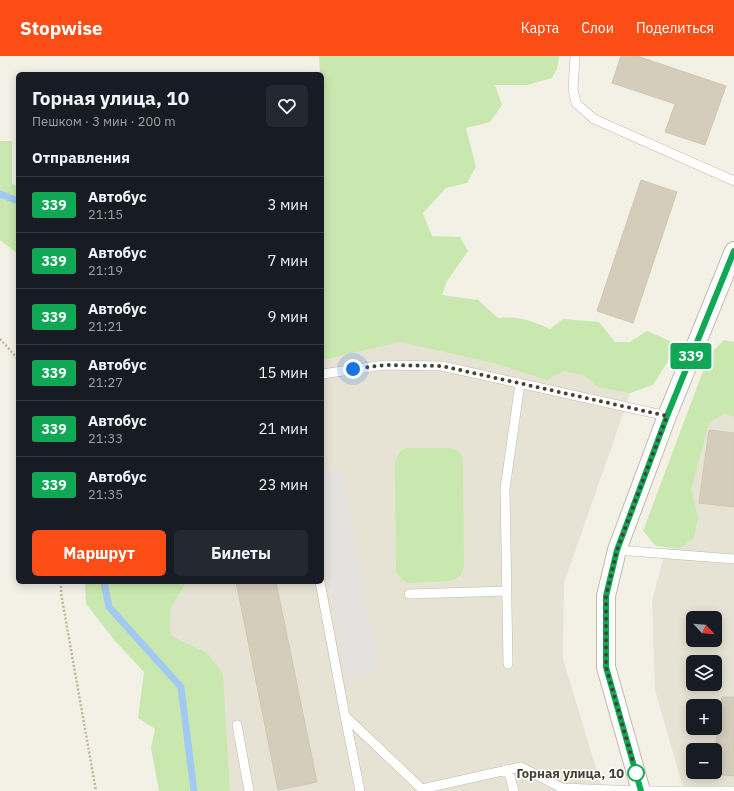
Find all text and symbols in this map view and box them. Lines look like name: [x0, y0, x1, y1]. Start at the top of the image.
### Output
text: Stopwise: [20, 16, 103, 40]
text: Карта: [521, 19, 559, 37]
text: Слои: [581, 19, 614, 37]
text: Поделиться: [636, 19, 714, 37]
button: heart: [266, 85, 308, 127]
text: Горная улица, 10: [32, 86, 189, 110]
text: Пешком · 3 мин · 200 m: [32, 113, 176, 130]
text: Отправления: [32, 148, 130, 167]
text: Автобус: [88, 187, 147, 206]
text: 3 мин: [267, 195, 308, 214]
text: 339: [41, 196, 67, 214]
text: 21:15: [88, 206, 123, 223]
text: Автобус: [88, 243, 147, 262]
text: 7 мин: [267, 251, 308, 270]
text: 339: [41, 252, 67, 270]
text: 21:19: [88, 262, 123, 279]
text: Автобус: [88, 299, 147, 318]
text: 9 мин: [267, 307, 308, 326]
text: 339: [41, 308, 67, 326]
text: 21:21: [88, 318, 123, 335]
line badge: 339: [668, 343, 714, 369]
text: 339: [678, 347, 704, 365]
text: Автобус: [88, 355, 147, 374]
your location: [343, 359, 363, 379]
text: 15 мин: [258, 363, 308, 382]
text: 339: [41, 364, 67, 382]
text: 21:27: [88, 374, 123, 391]
text: Автобус: [88, 411, 147, 430]
text: 21 мин: [258, 419, 308, 438]
text: 339: [41, 420, 67, 438]
text: 21:33: [88, 430, 123, 447]
text: Автобус: [88, 467, 147, 486]
text: 23 мин: [258, 475, 308, 494]
text: 339: [41, 476, 67, 494]
text: 21:35: [88, 486, 123, 503]
button: Маршрут: [32, 530, 166, 576]
button: Билеты: [174, 530, 308, 576]
north arrow: [686, 611, 722, 647]
map controls: [686, 611, 722, 779]
button: layers: [686, 655, 722, 691]
button: +: [686, 699, 722, 735]
button: −: [686, 743, 722, 779]
marker: Горная улица, 10: [627, 764, 645, 782]
place label: Горная улица, 10: [516, 765, 624, 782]

